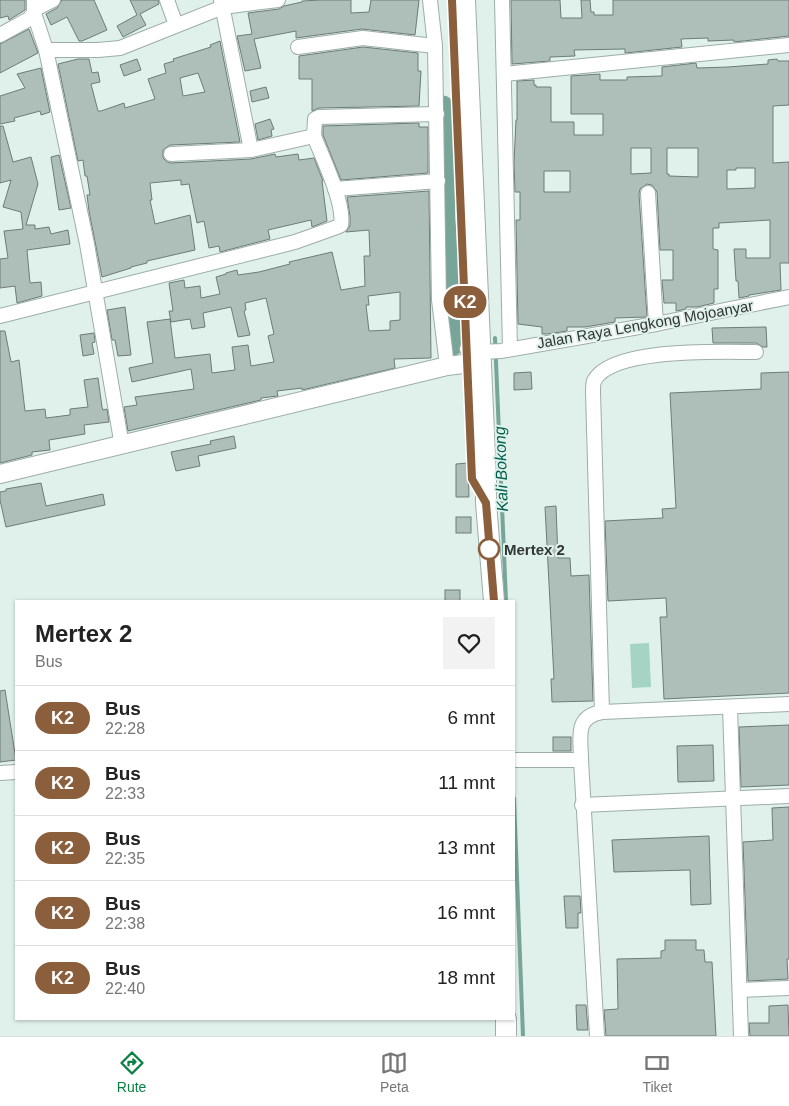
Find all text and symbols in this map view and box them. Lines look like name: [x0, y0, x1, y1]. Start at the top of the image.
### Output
line badge: K2: [442, 286, 488, 318]
text: K2: [453, 292, 477, 312]
street label: Jalan Raya Lengkong Mojoanyar: [536, 297, 754, 351]
water label: Kali Bokong: [491, 426, 511, 512]
marker: Mertex 2: [478, 538, 500, 560]
place label: Mertex 2: [504, 541, 565, 558]
button: heart: [443, 617, 495, 669]
text: Mertex 2: [35, 620, 132, 647]
text: Bus: [35, 653, 63, 670]
text: Bus: [105, 698, 141, 719]
text: 6 mnt: [447, 707, 495, 728]
text: K2: [51, 708, 74, 728]
text: 22:28: [105, 720, 145, 737]
text: Bus: [105, 763, 141, 784]
text: 11 mnt: [438, 772, 495, 793]
text: K2: [51, 773, 74, 793]
text: 22:33: [105, 785, 145, 802]
text: Bus: [105, 828, 141, 849]
text: 13 mnt: [437, 837, 495, 858]
text: K2: [51, 838, 74, 858]
text: 22:35: [105, 850, 145, 867]
text: Bus: [105, 893, 141, 914]
text: 16 mnt: [437, 902, 495, 923]
text: K2: [51, 903, 74, 923]
text: 22:38: [105, 915, 145, 932]
text: Bus: [105, 958, 141, 979]
text: 18 mnt: [437, 967, 495, 988]
text: K2: [51, 968, 74, 988]
text: 22:40: [105, 980, 145, 997]
tab: Rute: [117, 1049, 146, 1095]
tab: Peta: [380, 1049, 409, 1095]
tab: Tiket: [642, 1049, 672, 1095]

